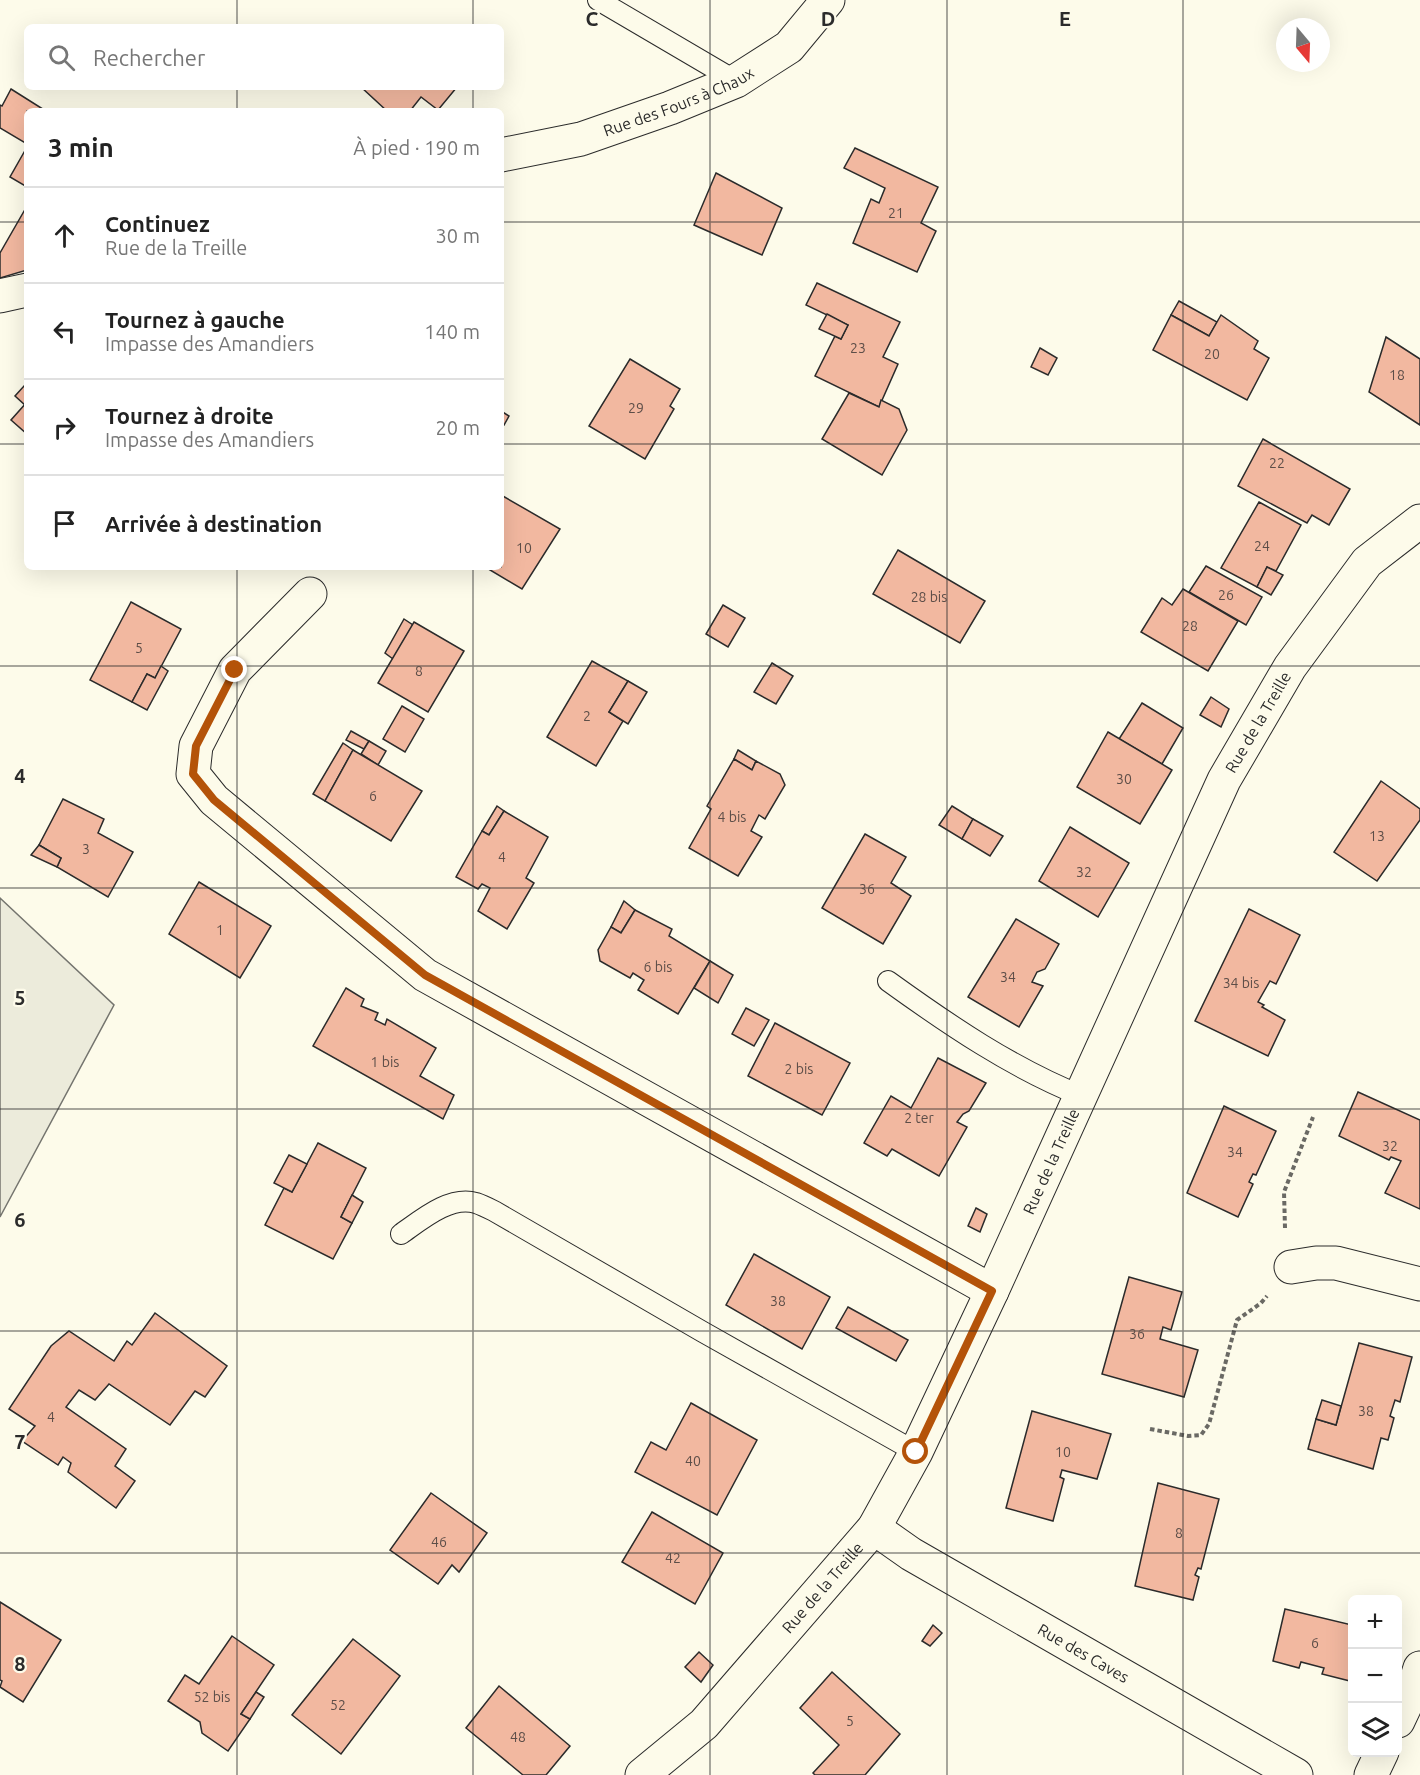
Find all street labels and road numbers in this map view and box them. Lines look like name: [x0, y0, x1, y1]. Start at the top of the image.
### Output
street label: Rue des Fours à Chaux: [601, 63, 757, 140]
street label: Rue de la Treille: [1221, 668, 1294, 776]
street label: Rue de la Treille: [1019, 1106, 1083, 1217]
street label: Rue de la Treille: [778, 1538, 867, 1636]
street label: Rue des Caves: [1035, 1620, 1132, 1686]

